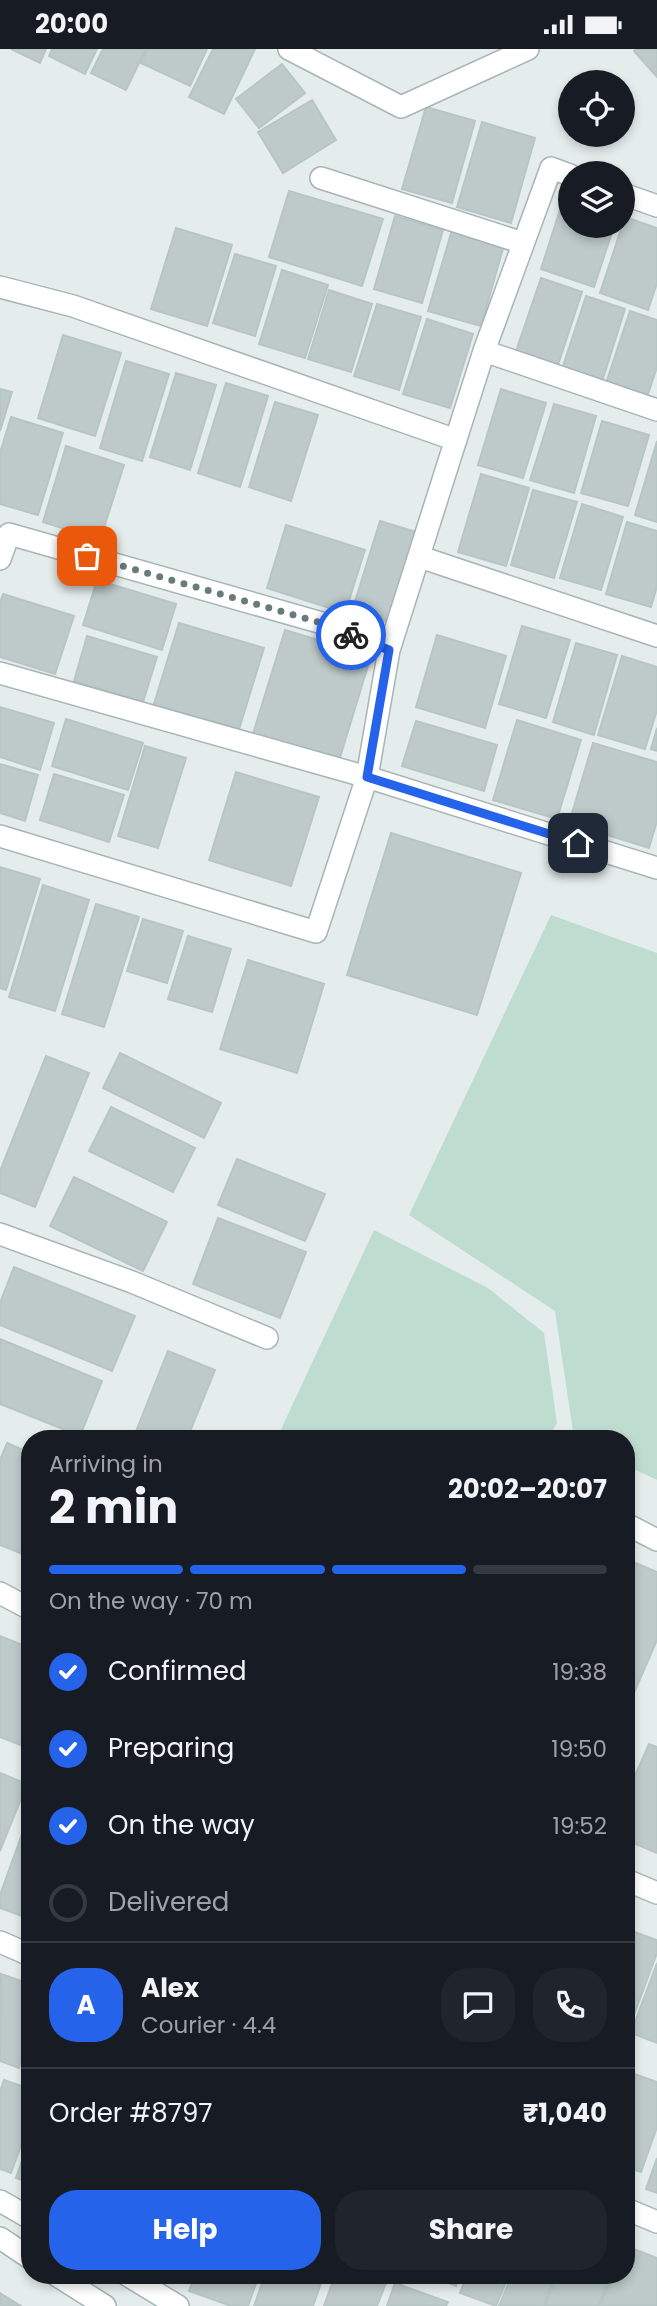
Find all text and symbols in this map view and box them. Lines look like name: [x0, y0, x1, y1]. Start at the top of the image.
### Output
text: 20:00: [35, 6, 108, 42]
map controls: [558, 70, 635, 238]
button: locate: [558, 70, 635, 147]
button: layers: [558, 161, 635, 238]
pin: [57, 526, 117, 586]
icon: bag: [68, 537, 106, 575]
courier: [316, 600, 386, 670]
icon: bike: [332, 616, 370, 654]
pin: [548, 813, 608, 873]
icon: home: [559, 824, 597, 862]
text: Arriving in: [49, 1448, 163, 1480]
text: 20:02–20:07: [448, 1471, 607, 1507]
text: 2 min: [49, 1475, 178, 1539]
text: On the way · 70 m: [49, 1585, 253, 1617]
icon: check: [49, 1653, 87, 1691]
text: Confirmed: [108, 1653, 246, 1689]
text: 19:38: [552, 1656, 607, 1688]
icon: check: [49, 1730, 87, 1768]
text: Preparing: [108, 1730, 234, 1766]
text: 19:50: [551, 1733, 607, 1765]
icon: check: [49, 1807, 87, 1845]
text: On the way: [108, 1807, 255, 1843]
text: 19:52: [553, 1810, 607, 1842]
text: Delivered: [108, 1884, 229, 1920]
button: chat: [441, 1968, 515, 2042]
button: phone: [533, 1968, 607, 2042]
text: Alex: [141, 1970, 199, 2006]
text: A: [76, 1987, 96, 2023]
text: Courier · 4.4: [141, 2009, 276, 2041]
text: Order #8797: [49, 2095, 213, 2131]
text: ₹1,040: [523, 2095, 607, 2131]
button: Help: [49, 2190, 321, 2270]
button: Share: [335, 2190, 607, 2270]

